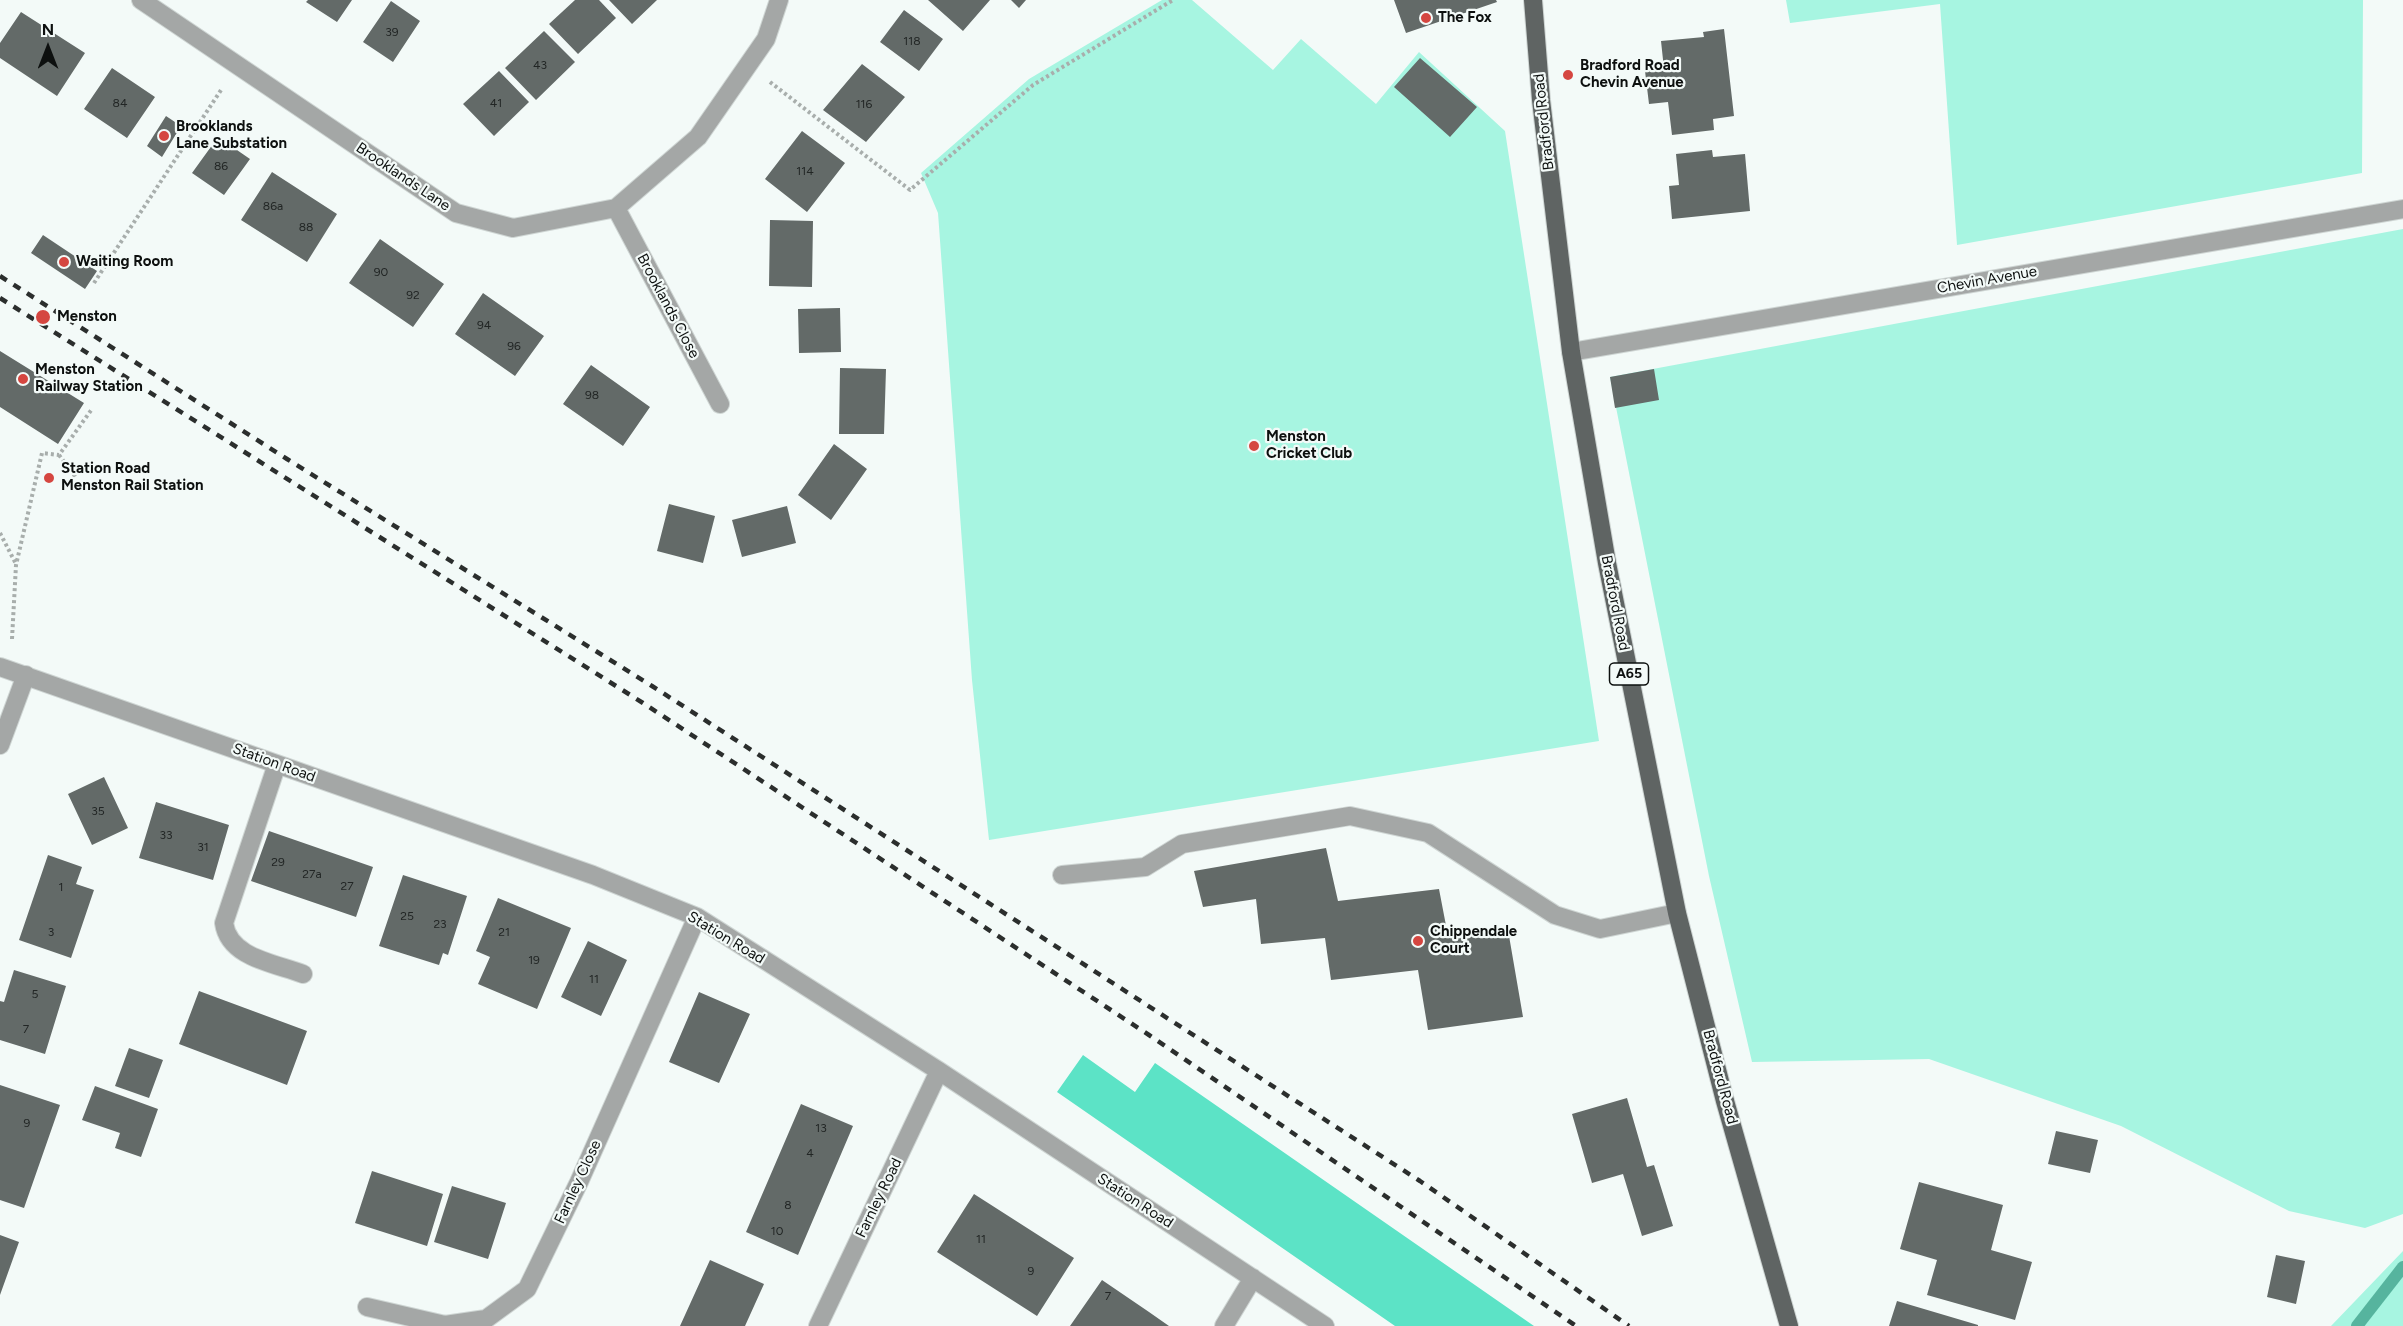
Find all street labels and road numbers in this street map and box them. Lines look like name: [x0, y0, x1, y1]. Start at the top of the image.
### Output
street label: Bradford Road: [1530, 73, 1558, 171]
street label: Brooklands Lane: [352, 139, 454, 215]
street label: Brooklands Close: [633, 251, 703, 361]
street label: Chevin Avenue: [1936, 262, 2038, 298]
street label: Bradford Road: [1597, 554, 1633, 652]
road number: A65: [1610, 663, 1648, 685]
street label: Station Road: [230, 740, 318, 786]
street label: Station Road: [684, 908, 768, 968]
street label: Bradford Road: [1699, 1028, 1741, 1126]
street label: Farnley Close: [551, 1137, 605, 1227]
street label: Farnley Road: [852, 1155, 906, 1241]
street label: Station Road: [1094, 1170, 1176, 1232]

